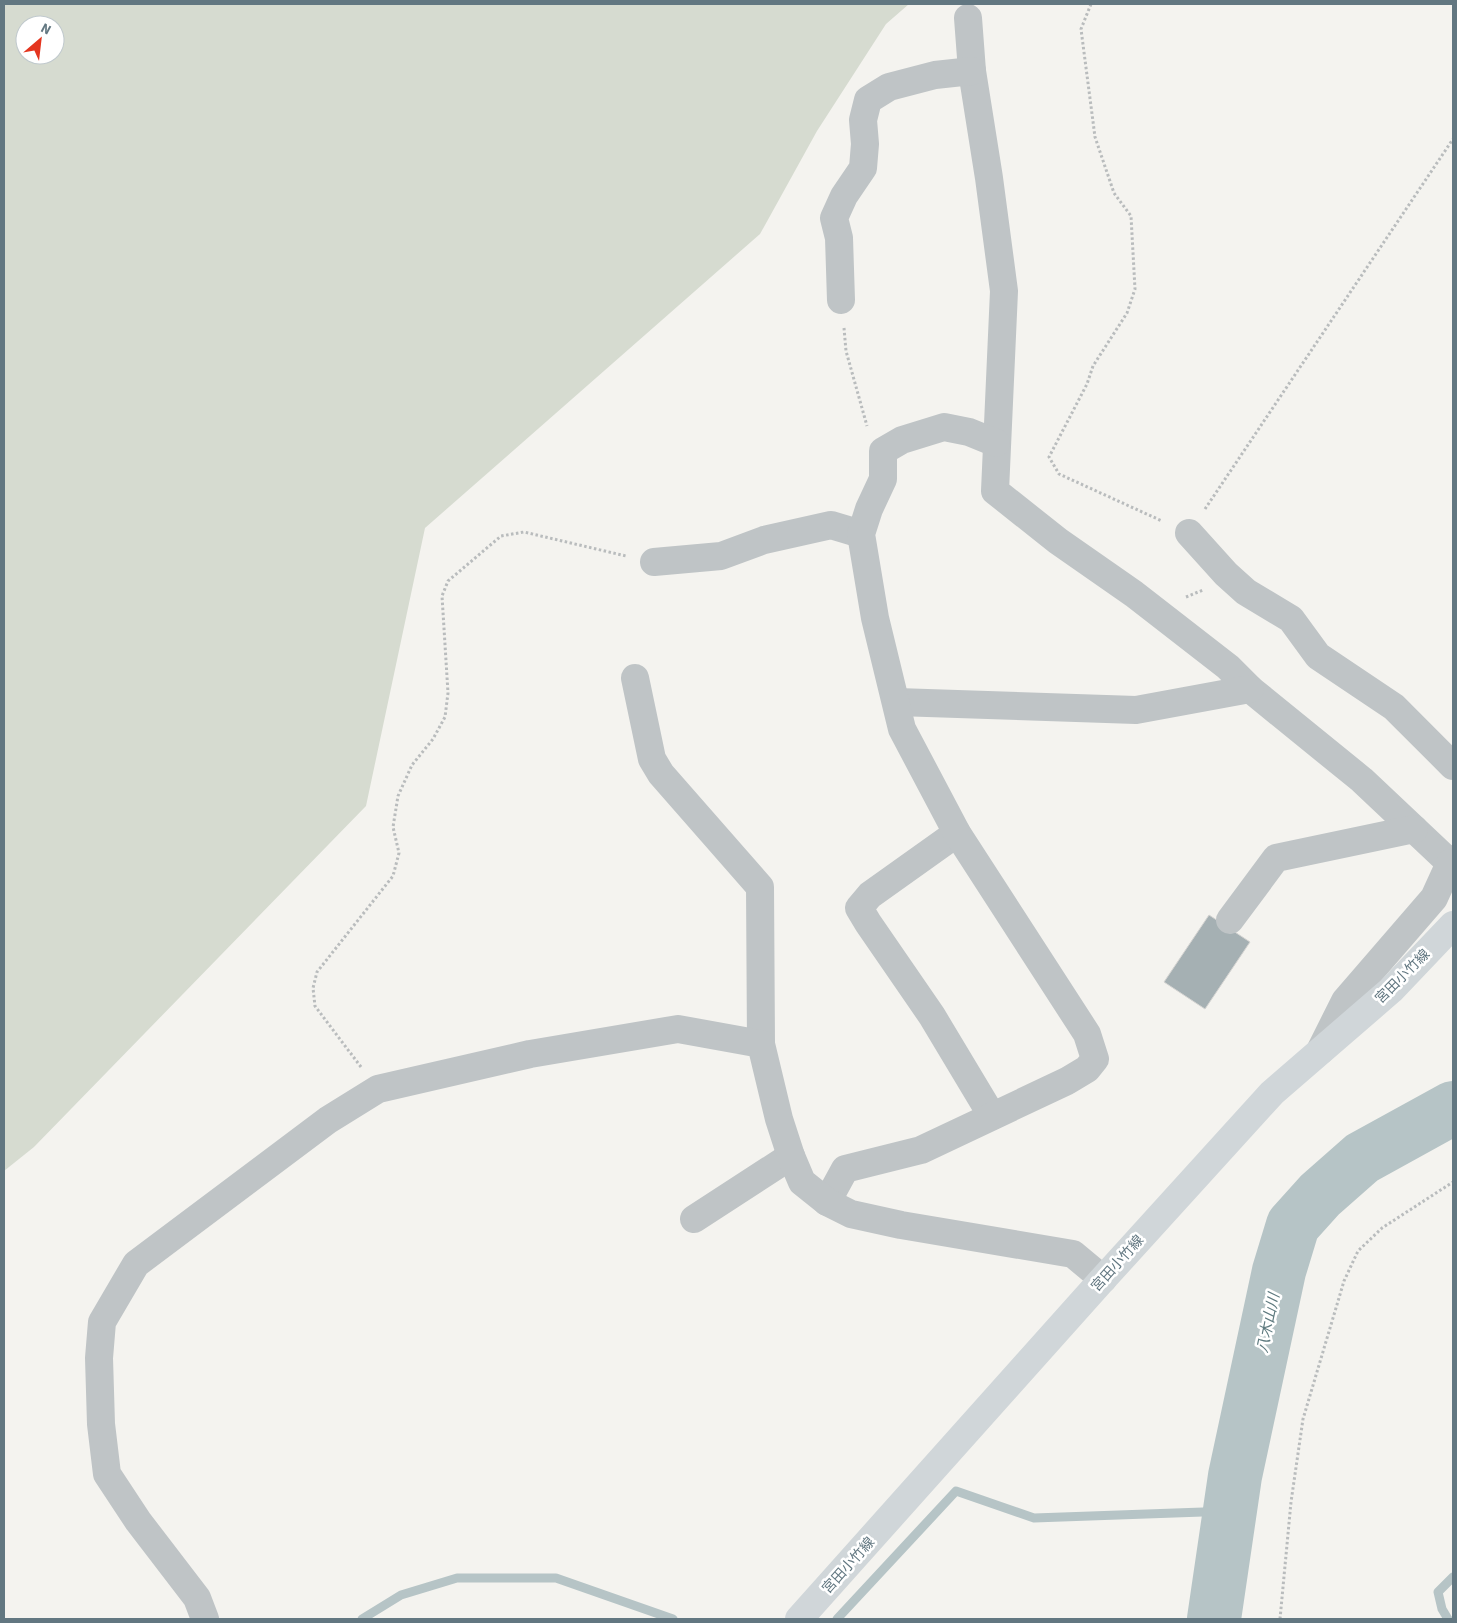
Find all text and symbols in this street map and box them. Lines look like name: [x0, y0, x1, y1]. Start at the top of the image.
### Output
north arrow: [15, 15, 65, 65]
text: N: [37, 18, 54, 40]
street label: 宮田小竹線: [1371, 945, 1435, 1009]
street label: 宮田小竹線: [1087, 1231, 1149, 1296]
water label: 八木山川: [1252, 1290, 1285, 1355]
street label: 宮田小竹線: [818, 1533, 880, 1598]

